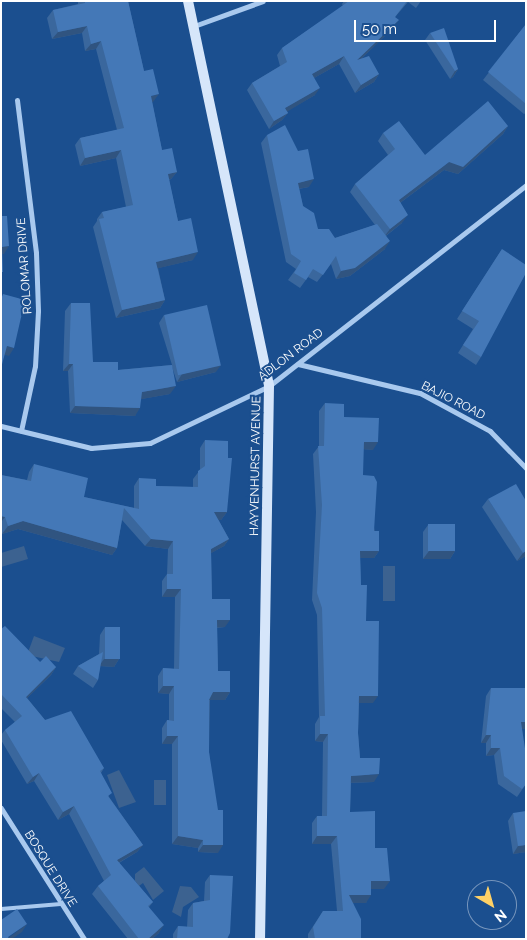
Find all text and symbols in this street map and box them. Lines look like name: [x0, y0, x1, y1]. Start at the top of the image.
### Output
scale bar: [357, 10, 500, 42]
text: 50 m: [362, 20, 397, 38]
street label: ROLOMAR DRIVE: [14, 217, 36, 315]
street label: ADLON ROAD: [256, 326, 326, 384]
street label: BAJIO ROAD: [419, 379, 487, 423]
street label: HAYVENHURST AVENUE: [248, 396, 264, 536]
street label: BOSQUE DRIVE: [21, 828, 79, 910]
north arrow: [467, 880, 517, 930]
text: N: [491, 906, 510, 926]

